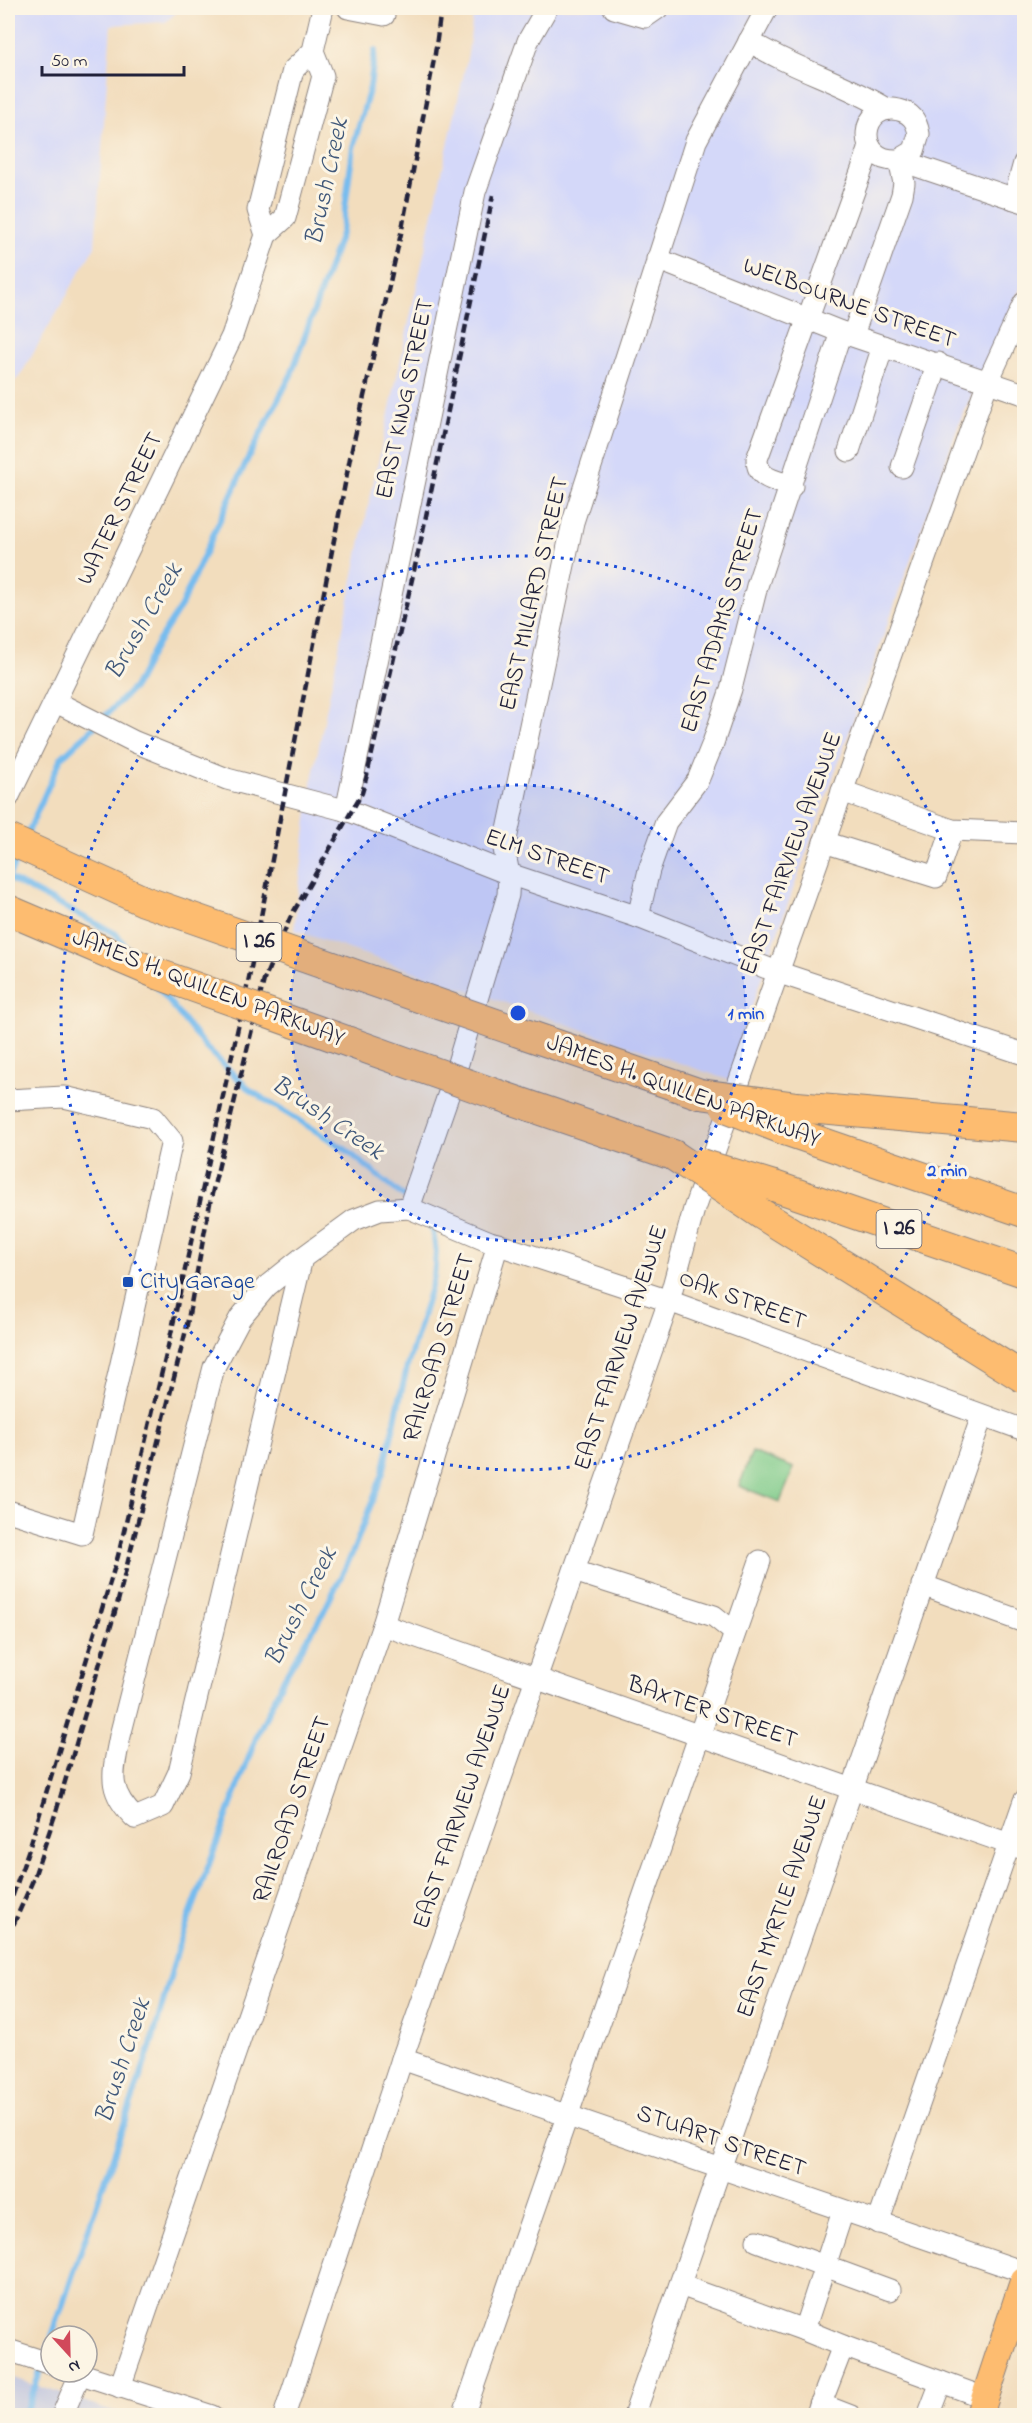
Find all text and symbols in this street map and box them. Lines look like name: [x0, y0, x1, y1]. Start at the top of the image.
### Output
scale bar: [42, 39, 184, 77]
text: 50 m: [51, 49, 88, 75]
water label: Brush Creek: [296, 113, 360, 249]
street label: WELBOURNE STREET: [738, 249, 961, 359]
street label: EAST KING STREET: [368, 295, 444, 503]
street label: WATER STREET: [69, 426, 173, 591]
street label: EAST MILLARD STREET: [491, 473, 579, 715]
street label: EAST ADAMS STREET: [672, 504, 774, 737]
water label: Brush Creek: [96, 555, 195, 688]
street label: EAST FAIRVIEW AVENUE: [732, 728, 852, 980]
street label: ELM STREET: [480, 820, 614, 896]
street label: JAMES H. QUILLEN PARKWAY: [67, 921, 349, 1057]
road number: I 26: [236, 923, 282, 961]
text: 1 min: [728, 1002, 764, 1028]
centre of rings: [508, 1003, 528, 1023]
street label: JAMES H. QUILLEN PARKWAY: [541, 1026, 825, 1158]
water label: Brush Creek: [263, 1067, 393, 1172]
text: 2 min: [926, 1159, 967, 1185]
road number: I 26: [876, 1210, 922, 1248]
street label: EAST FAIRVIEW AVENUE: [566, 1221, 678, 1475]
street label: RAILROAD STREET: [395, 1249, 485, 1447]
street label: OAK STREET: [673, 1262, 811, 1340]
place label: City Garage: [140, 1265, 255, 1301]
marker: City Garage: [121, 1275, 135, 1289]
water label: Brush Creek: [256, 1539, 349, 1673]
street label: BAXTER STREET: [621, 1667, 802, 1759]
street label: EAST FAIRVIEW AVENUE: [405, 1680, 521, 1934]
street label: RAILROAD STREET: [245, 1712, 341, 1908]
street label: EAST MYRTLE AVENUE: [729, 1791, 837, 2023]
water label: Brush Creek: [86, 1992, 163, 2128]
street label: STUART STREET: [631, 2097, 811, 2188]
north arrow: [39, 2324, 99, 2384]
text: N: [64, 2353, 83, 2379]

